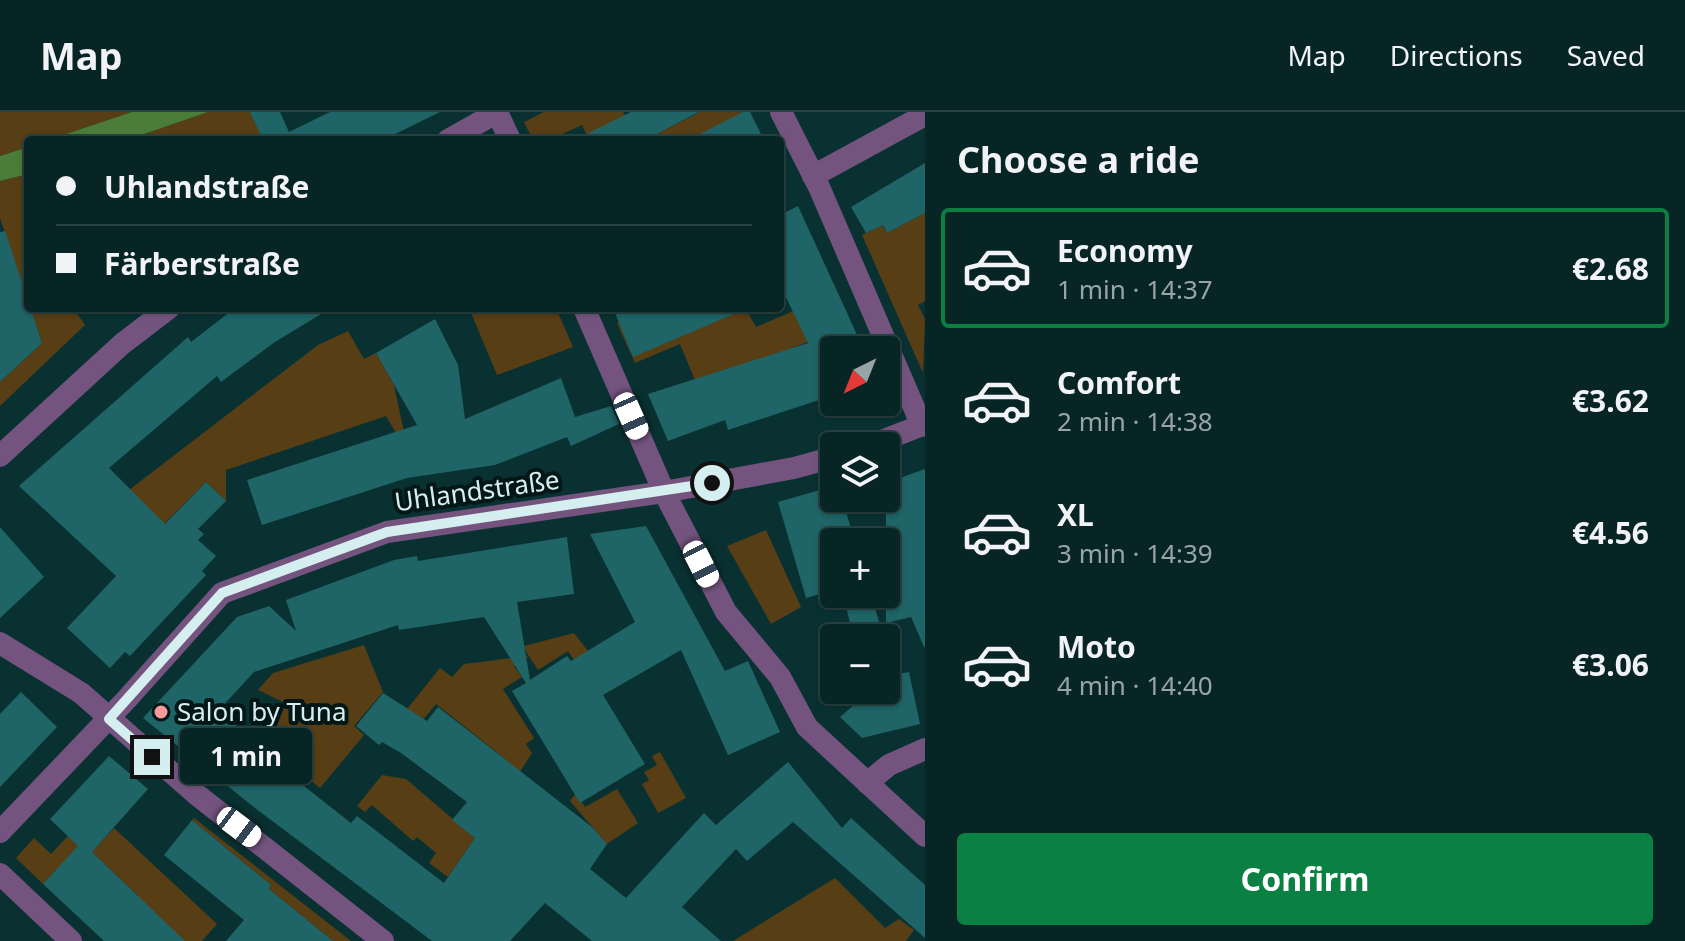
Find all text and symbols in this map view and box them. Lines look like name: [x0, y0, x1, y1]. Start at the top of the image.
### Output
text: Map: [40, 29, 123, 81]
text: Map: [1287, 36, 1346, 74]
text: Directions: [1390, 36, 1523, 74]
text: Saved: [1567, 36, 1645, 74]
text: Choose a ride: [957, 135, 1199, 184]
text: Uhlandstraße: [104, 166, 309, 207]
text: Economy: [1057, 230, 1193, 271]
icon: car: [961, 232, 1033, 304]
text: Färberstraße: [104, 243, 300, 284]
text: €2.68: [1572, 248, 1649, 289]
text: 1 min · 14:37: [1057, 271, 1213, 307]
north arrow: [820, 336, 900, 416]
map controls: [820, 336, 900, 704]
text: Comfort: [1057, 362, 1181, 403]
icon: car: [961, 364, 1033, 436]
text: €3.62: [1572, 380, 1649, 421]
car: [610, 389, 652, 443]
text: 2 min · 14:38: [1057, 403, 1213, 439]
button: layers: [820, 432, 900, 512]
street label: Uhlandstraße: [392, 461, 562, 519]
route start: [694, 465, 730, 501]
text: XL: [1057, 494, 1094, 535]
icon: car: [961, 496, 1033, 568]
text: €4.56: [1572, 512, 1649, 553]
button: +: [820, 528, 900, 608]
text: 3 min · 14:39: [1057, 535, 1213, 571]
car: [679, 537, 723, 591]
button: −: [820, 624, 900, 704]
text: Moto: [1057, 626, 1136, 667]
icon: car: [961, 628, 1033, 700]
text: €3.06: [1572, 644, 1649, 685]
text: 4 min · 14:40: [1057, 667, 1213, 703]
place label: Salon by Tuna: [177, 693, 347, 729]
marker: Salon by Tuna: [152, 703, 170, 721]
callout: 1 min: [180, 729, 312, 785]
text: 1 min: [210, 738, 282, 774]
route end: [134, 739, 170, 775]
car: [213, 803, 265, 851]
button: Confirm: [957, 833, 1653, 925]

